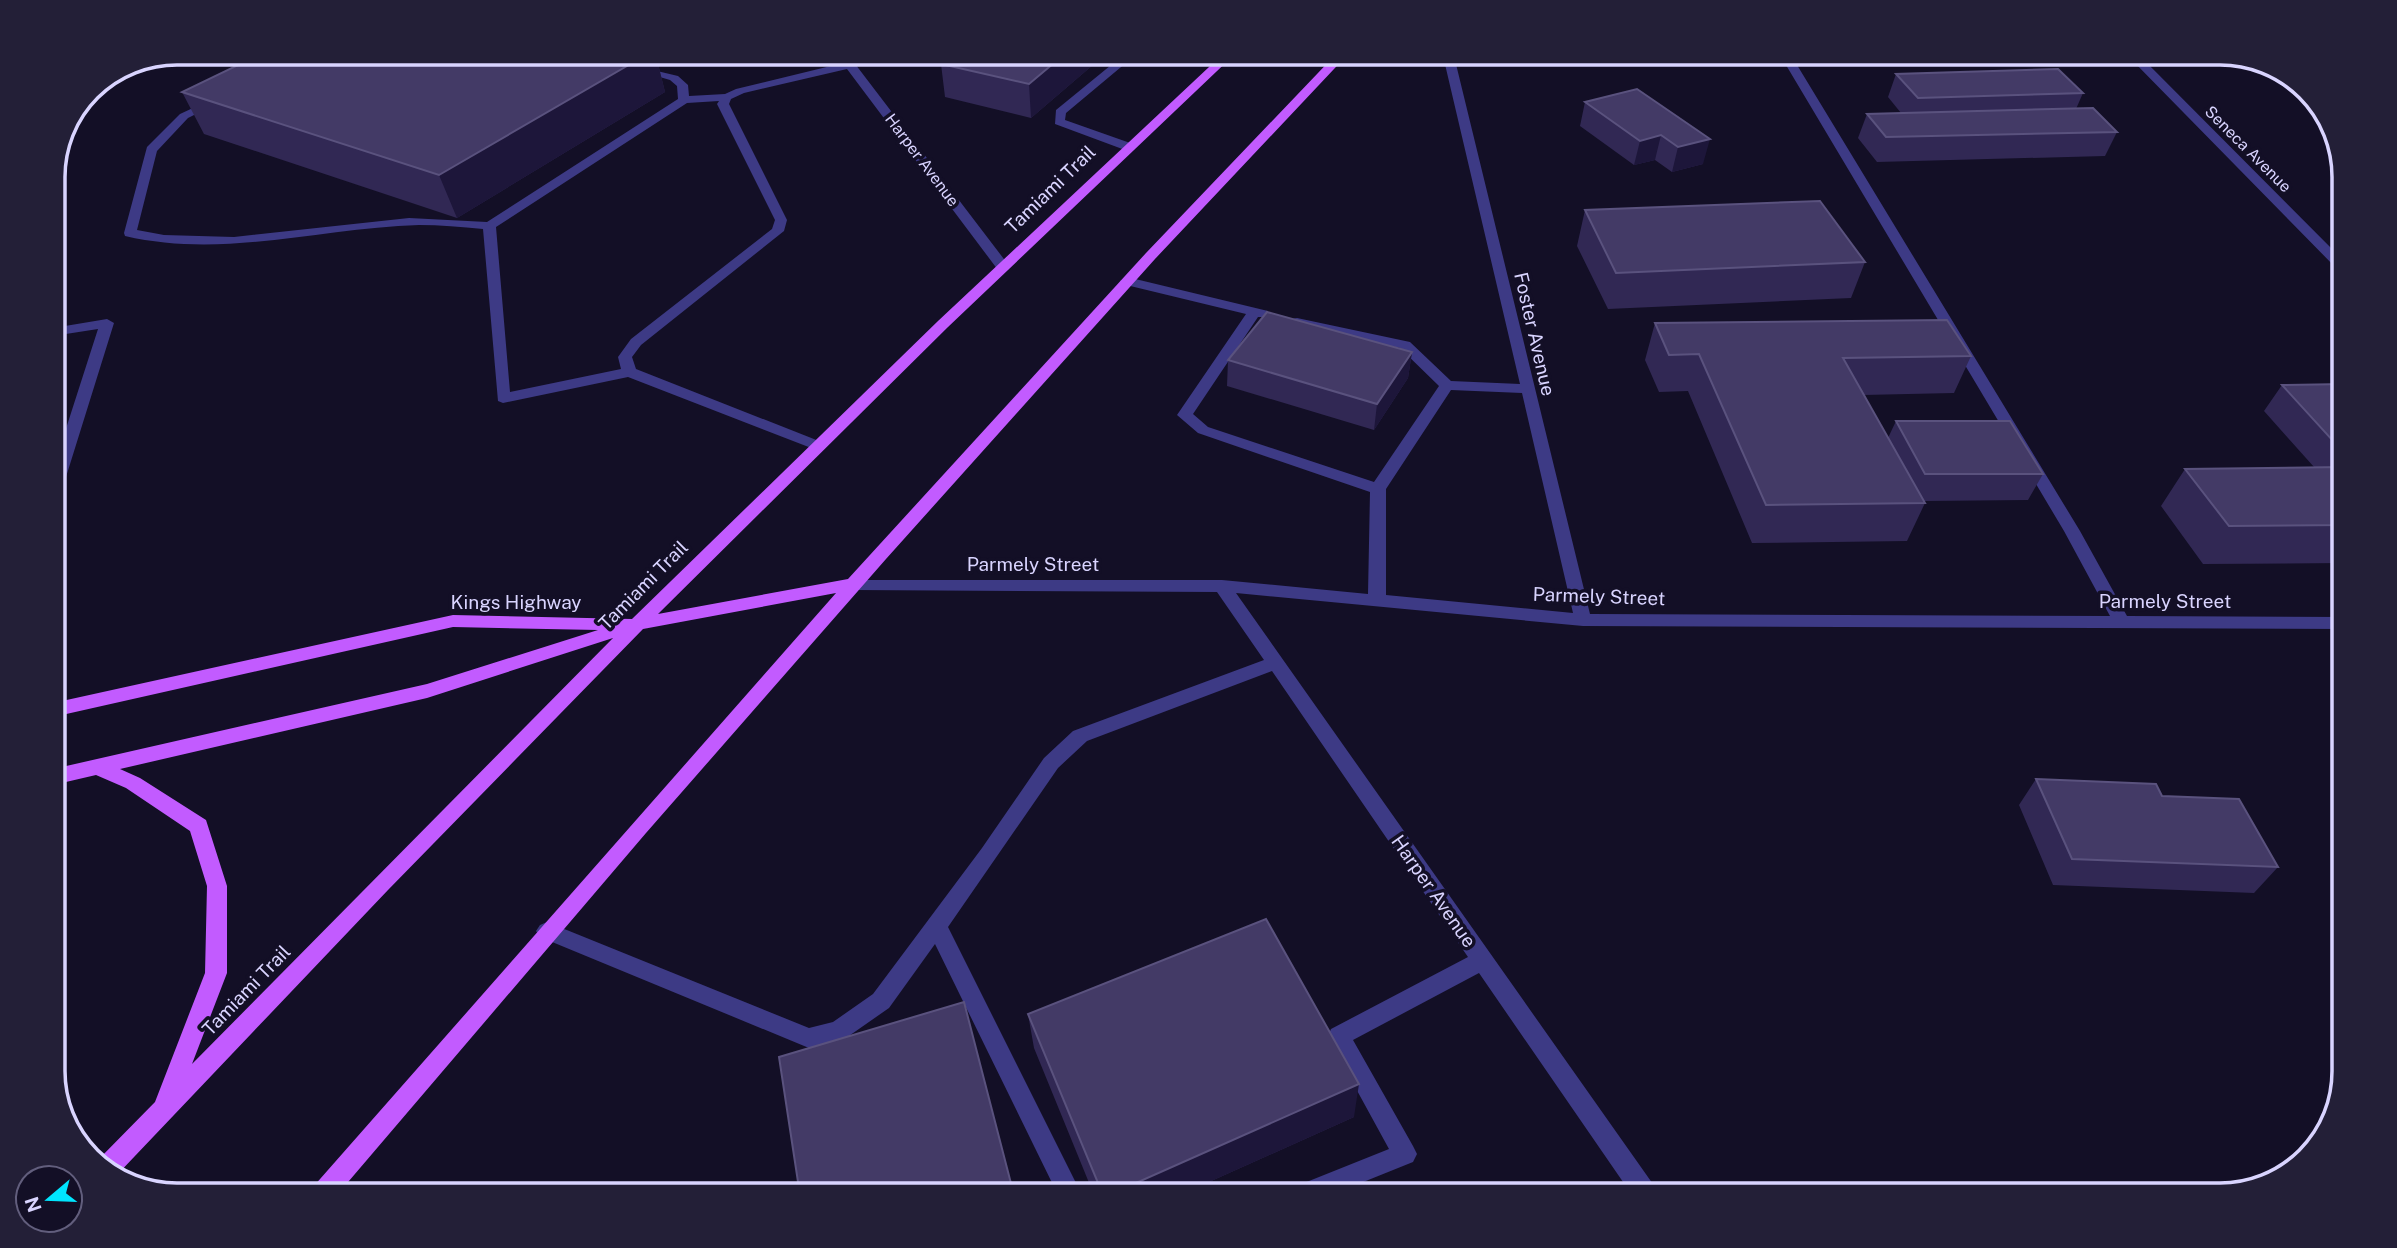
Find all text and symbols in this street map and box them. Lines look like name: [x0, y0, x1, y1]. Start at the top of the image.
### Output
street label: Seneca Avenue: [2201, 102, 2295, 196]
street label: Harper Avenue: [881, 110, 963, 210]
street label: Tamiami Trail: [1000, 140, 1100, 238]
street label: Foster Avenue: [1510, 270, 1560, 398]
street label: Tamiami Trail: [594, 536, 692, 634]
street label: Parmely Street: [967, 553, 1099, 575]
street label: Parmely Street: [1532, 583, 1666, 609]
street label: Parmely Street: [2099, 590, 2231, 612]
street label: Kings Highway: [450, 591, 582, 613]
street label: Harper Avenue: [1387, 831, 1481, 951]
street label: Tamiami Trail: [197, 940, 295, 1040]
north arrow: [14, 1164, 84, 1234]
text: N: [20, 1194, 46, 1215]

